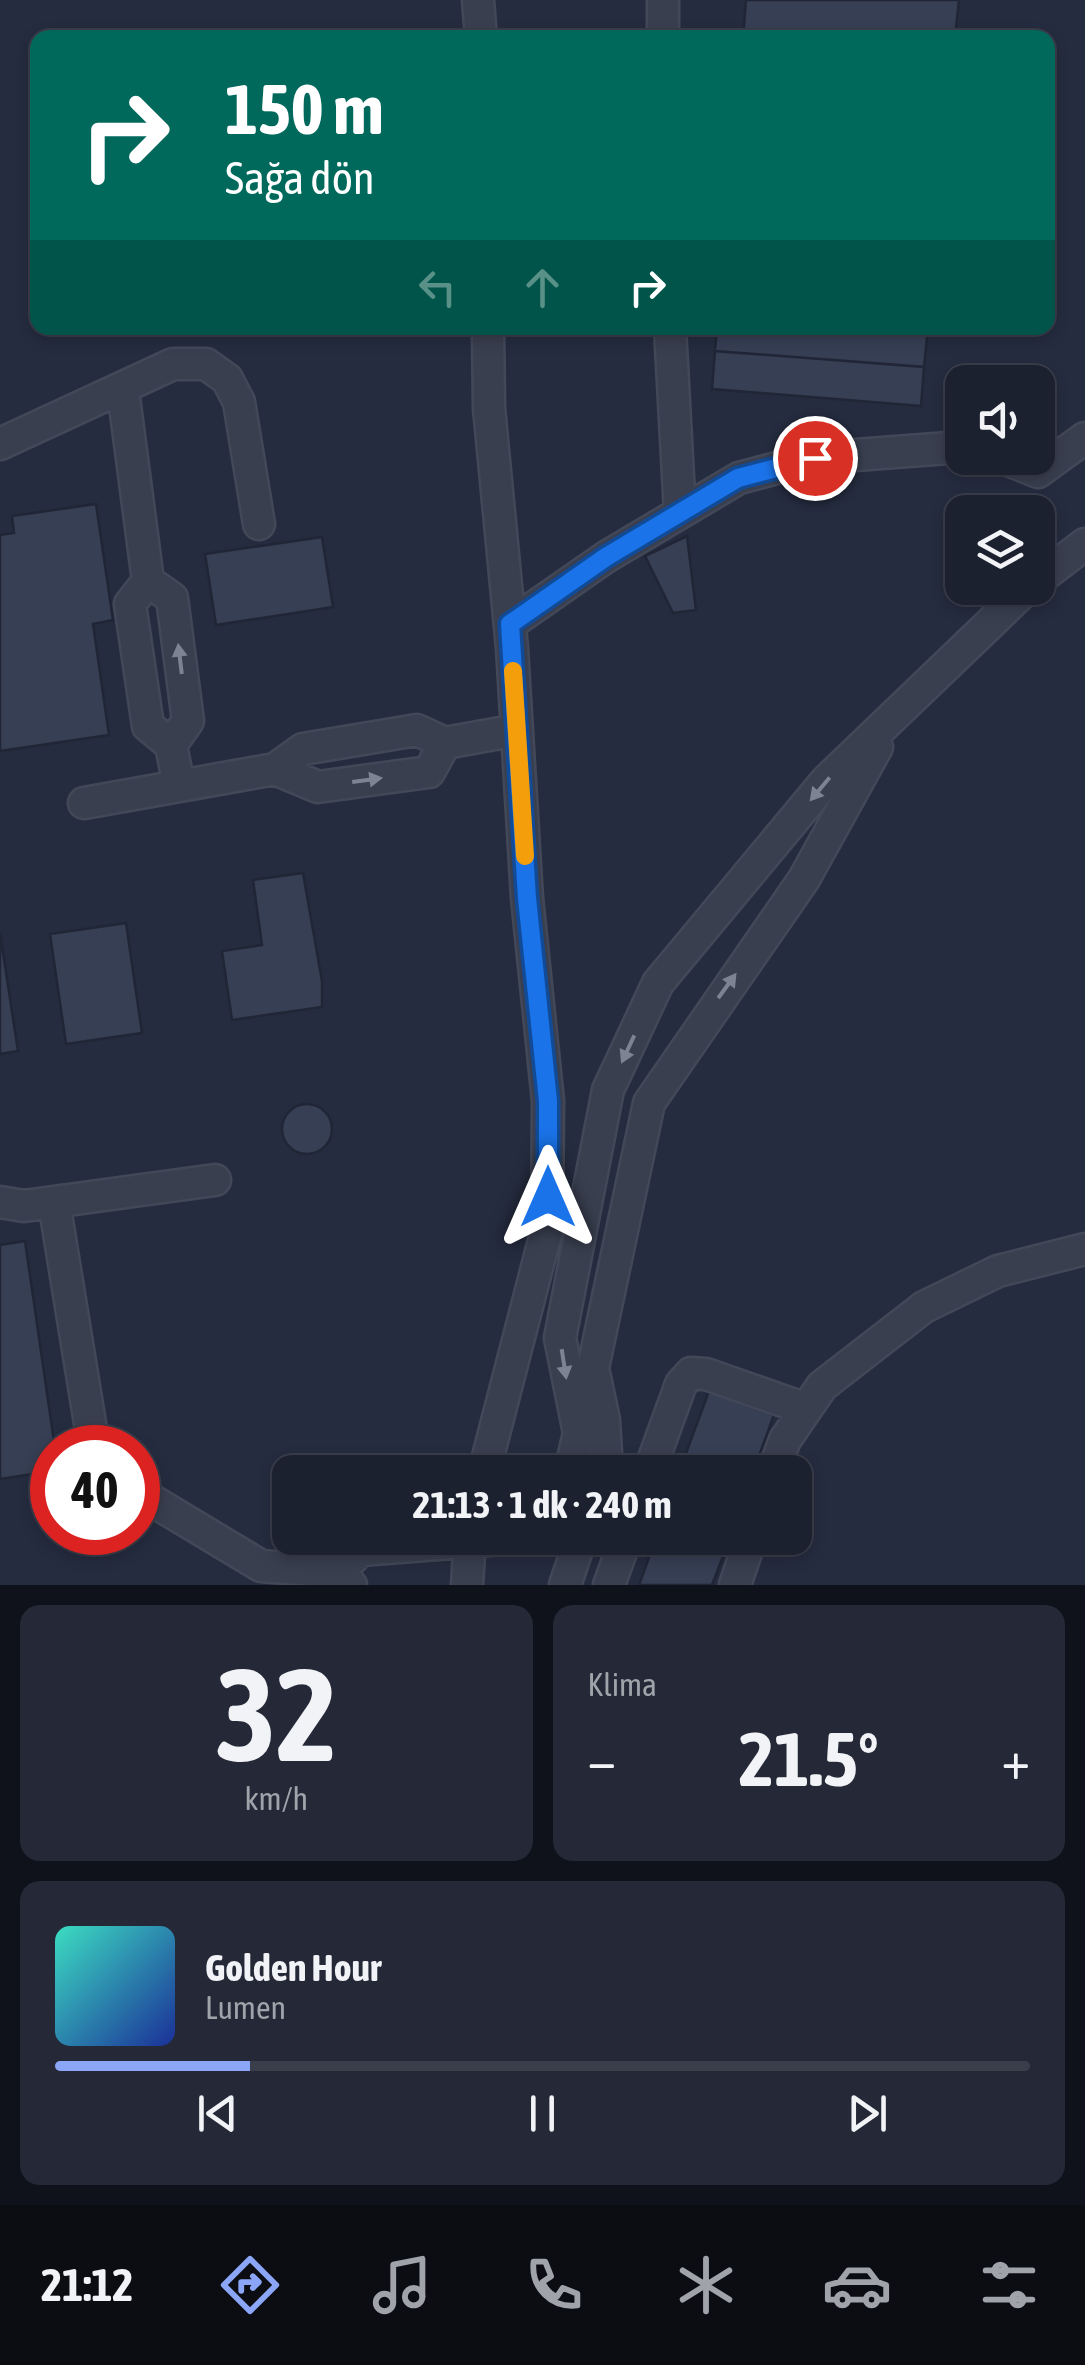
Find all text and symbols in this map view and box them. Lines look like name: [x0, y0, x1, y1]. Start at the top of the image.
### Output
text: 150 m: [225, 69, 384, 149]
icon: right: [60, 70, 190, 200]
text: Sağa dön: [225, 152, 375, 204]
icon: left: [410, 260, 465, 315]
icon: ahead: [515, 260, 570, 315]
icon: right: [620, 260, 675, 315]
map controls: [945, 365, 1055, 605]
button: sound: [945, 365, 1055, 475]
pin: [773, 416, 858, 501]
icon: arrive: [788, 431, 843, 486]
button: layers: [945, 495, 1055, 605]
one-way arrow: [172, 643, 188, 675]
one-way arrow: [352, 772, 383, 788]
one-way arrow: [810, 777, 832, 802]
one-way arrow: [717, 973, 737, 1000]
one-way arrow: [619, 1034, 636, 1063]
position arrow: [496, 1145, 600, 1249]
one-way arrow: [557, 1349, 573, 1381]
speed limit sign: 40: [30, 1425, 160, 1555]
text: 21:13 · 1 dk · 240 m: [412, 1483, 672, 1526]
text: 32: [215, 1640, 337, 1789]
text: Klima: [588, 1666, 657, 1703]
text: 21.5°: [739, 1716, 879, 1802]
text: −: [588, 1728, 616, 1791]
text: +: [1001, 1728, 1030, 1791]
text: km/h: [245, 1780, 308, 1817]
text: Golden Hour: [205, 1946, 381, 1989]
text: Lumen: [205, 1989, 286, 2026]
icon: previous: [190, 2086, 245, 2141]
icon: pause: [515, 2086, 570, 2141]
icon: next: [840, 2086, 895, 2141]
icon: directions: [215, 2250, 285, 2320]
icon: music: [367, 2250, 437, 2320]
icon: phone: [519, 2250, 589, 2320]
icon: climate: [671, 2250, 741, 2320]
icon: car: [822, 2250, 892, 2320]
icon: filters: [974, 2250, 1044, 2320]
text: 21:12: [41, 2259, 134, 2311]

